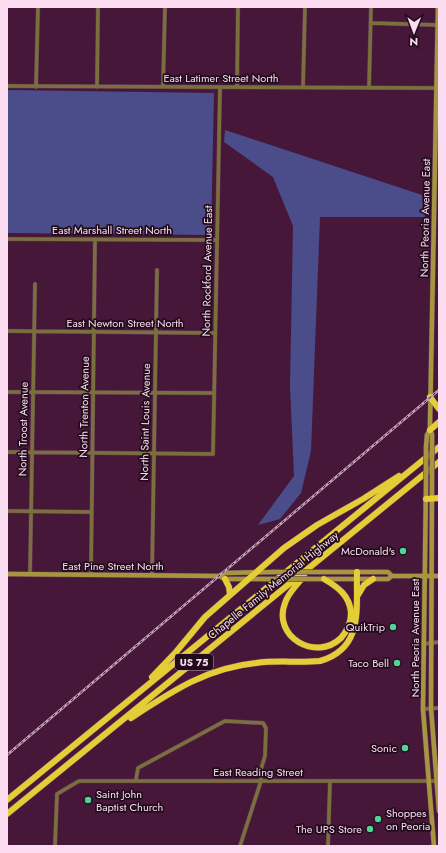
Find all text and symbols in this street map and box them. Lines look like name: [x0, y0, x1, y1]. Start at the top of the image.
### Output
north arrow: [394, 12, 434, 52]
text: N: [409, 34, 418, 50]
street label: East Latimer Street North: [163, 70, 279, 86]
street label: North Peoria Avenue East: [416, 158, 434, 277]
street label: North Rockford Avenue East: [198, 205, 216, 337]
street label: East Marshall Street North: [52, 222, 172, 238]
street label: East Newton Street North: [66, 315, 184, 331]
street label: North Trenton Avenue: [75, 356, 93, 458]
street label: North Saint Louis Avenue: [136, 363, 154, 481]
street label: North Troost Avenue: [14, 381, 32, 476]
street label: Chapelle Family Memorial Highway: [204, 527, 342, 643]
place label: McDonald's: [341, 543, 396, 559]
marker: McDonald's: [398, 546, 408, 556]
street label: East Pine Street North: [62, 558, 164, 574]
street label: North Peoria Avenue East: [407, 578, 423, 697]
place label: QuikTrip: [346, 619, 385, 635]
marker: QuikTrip: [388, 622, 398, 632]
road number: US 75: [175, 654, 213, 670]
place label: Taco Bell: [348, 655, 389, 671]
marker: Taco Bell: [392, 658, 402, 668]
place label: Sonic: [371, 740, 397, 756]
marker: Sonic: [400, 743, 410, 753]
street label: East Reading Street: [213, 764, 303, 780]
place label: Saint John Baptist Church: [96, 786, 163, 815]
marker: Saint John Baptist Church: [83, 795, 93, 805]
place label: Shoppes on Peoria: [386, 805, 430, 834]
marker: Shoppes on Peoria: [373, 814, 383, 824]
place label: The UPS Store: [296, 821, 362, 837]
marker: The UPS Store: [365, 824, 375, 834]

